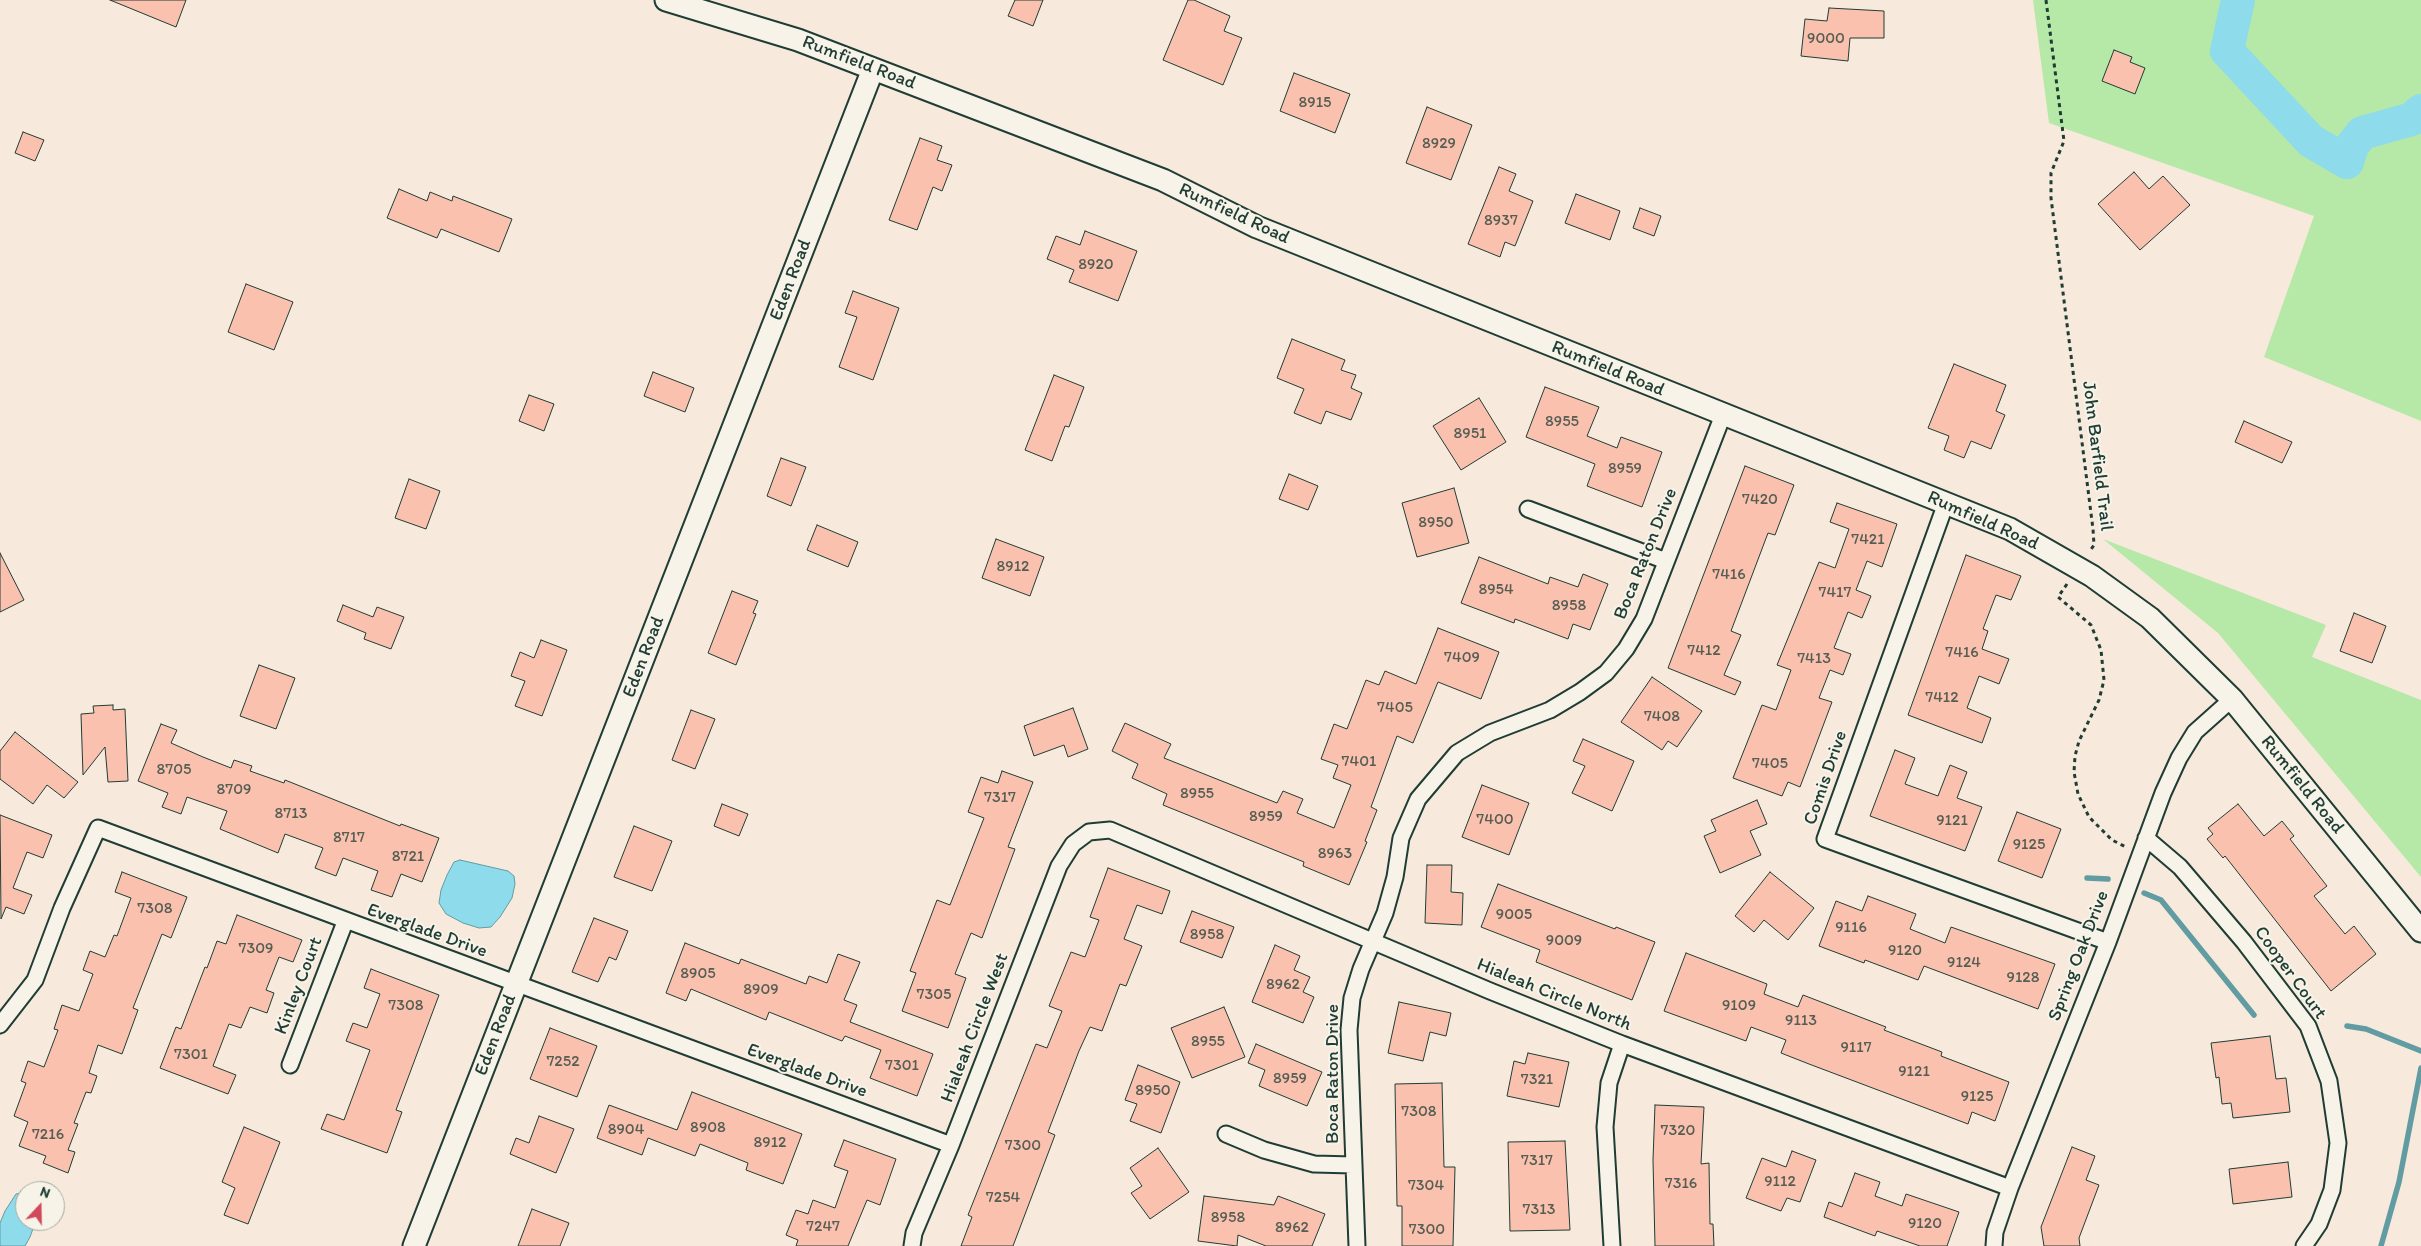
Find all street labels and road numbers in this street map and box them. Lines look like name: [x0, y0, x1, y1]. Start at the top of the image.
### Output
street label: Rumfield Road: [799, 31, 919, 95]
street label: Rumfield Road: [1175, 178, 1293, 250]
street label: Eden Road: [765, 236, 817, 324]
street label: Rumfield Road: [1548, 336, 1668, 402]
street label: John Barfield Trail: [2076, 380, 2118, 532]
street label: Boca Raton Drive: [1609, 485, 1683, 623]
street label: Rumfield Road: [1924, 486, 2042, 556]
street label: Eden Road: [618, 613, 670, 701]
street label: Comis Drive: [1799, 728, 1853, 828]
street label: Rumfield Road: [2255, 731, 2349, 839]
street label: Spring Oak Drive: [2044, 888, 2114, 1024]
street label: Everglade Drive: [364, 899, 490, 963]
street label: Cooper Court: [2249, 922, 2331, 1024]
street label: Kinley Court: [270, 934, 328, 1038]
street label: Hialeah Circle West: [936, 950, 1014, 1106]
street label: Hialeah Circle North: [1473, 954, 1635, 1036]
street label: Eden Road: [470, 991, 522, 1079]
street label: Boca Raton Drive: [1322, 1004, 1344, 1144]
street label: Everglade Drive: [744, 1039, 870, 1103]

